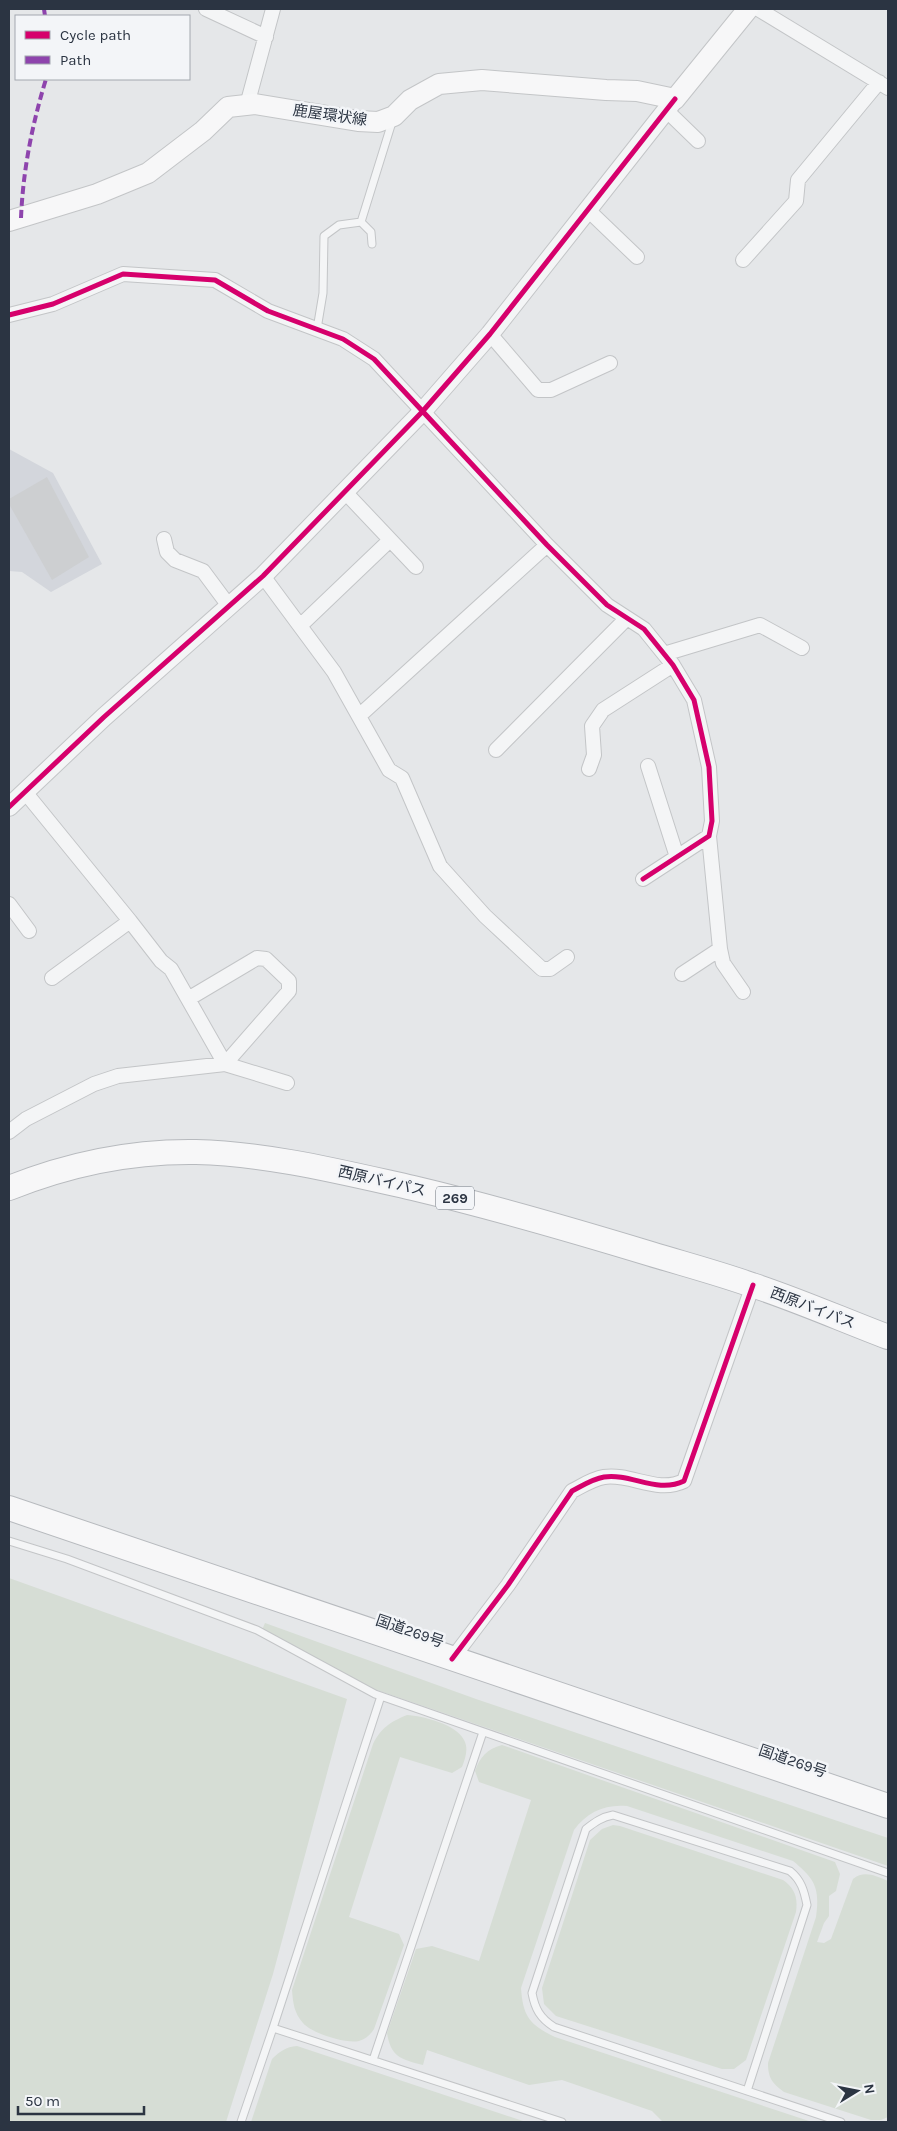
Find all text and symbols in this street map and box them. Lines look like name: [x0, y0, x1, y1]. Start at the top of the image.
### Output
legend: [15, 15, 190, 80]
text: Cycle path: [60, 26, 131, 44]
text: Path: [60, 51, 91, 69]
street label: 鹿屋環状線: [292, 101, 368, 129]
street label: 西原バイパス: [336, 1162, 428, 1200]
road number: 269: [436, 1186, 474, 1210]
street label: 西原バイパス: [768, 1284, 858, 1332]
street label: 国道269号: [374, 1611, 446, 1651]
street label: 国道269号: [757, 1741, 829, 1781]
north arrow: [832, 2066, 882, 2116]
text: N: [860, 2082, 879, 2095]
scale bar: [18, 2084, 144, 2116]
text: 50 m: [25, 2092, 60, 2110]

